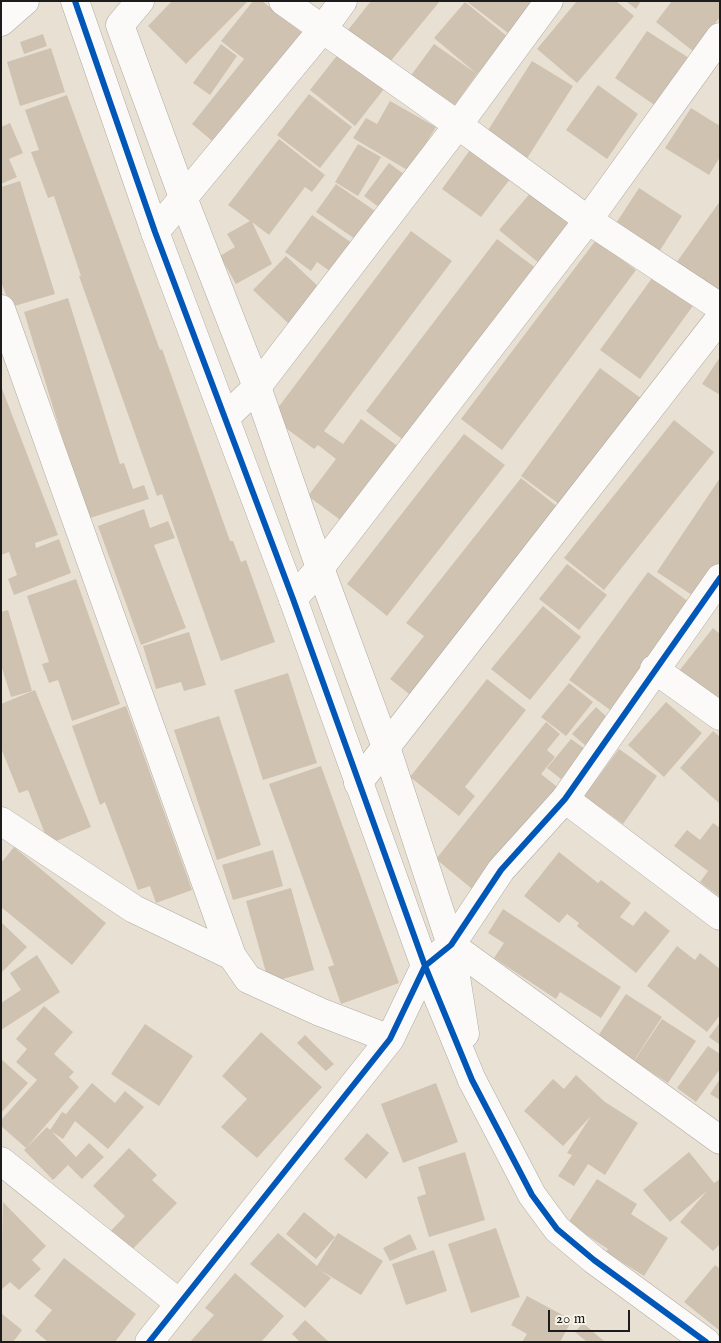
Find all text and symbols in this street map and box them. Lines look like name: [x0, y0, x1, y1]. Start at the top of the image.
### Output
scale bar: [551, 1300, 634, 1332]
text: 20 m: [556, 1309, 585, 1328]

